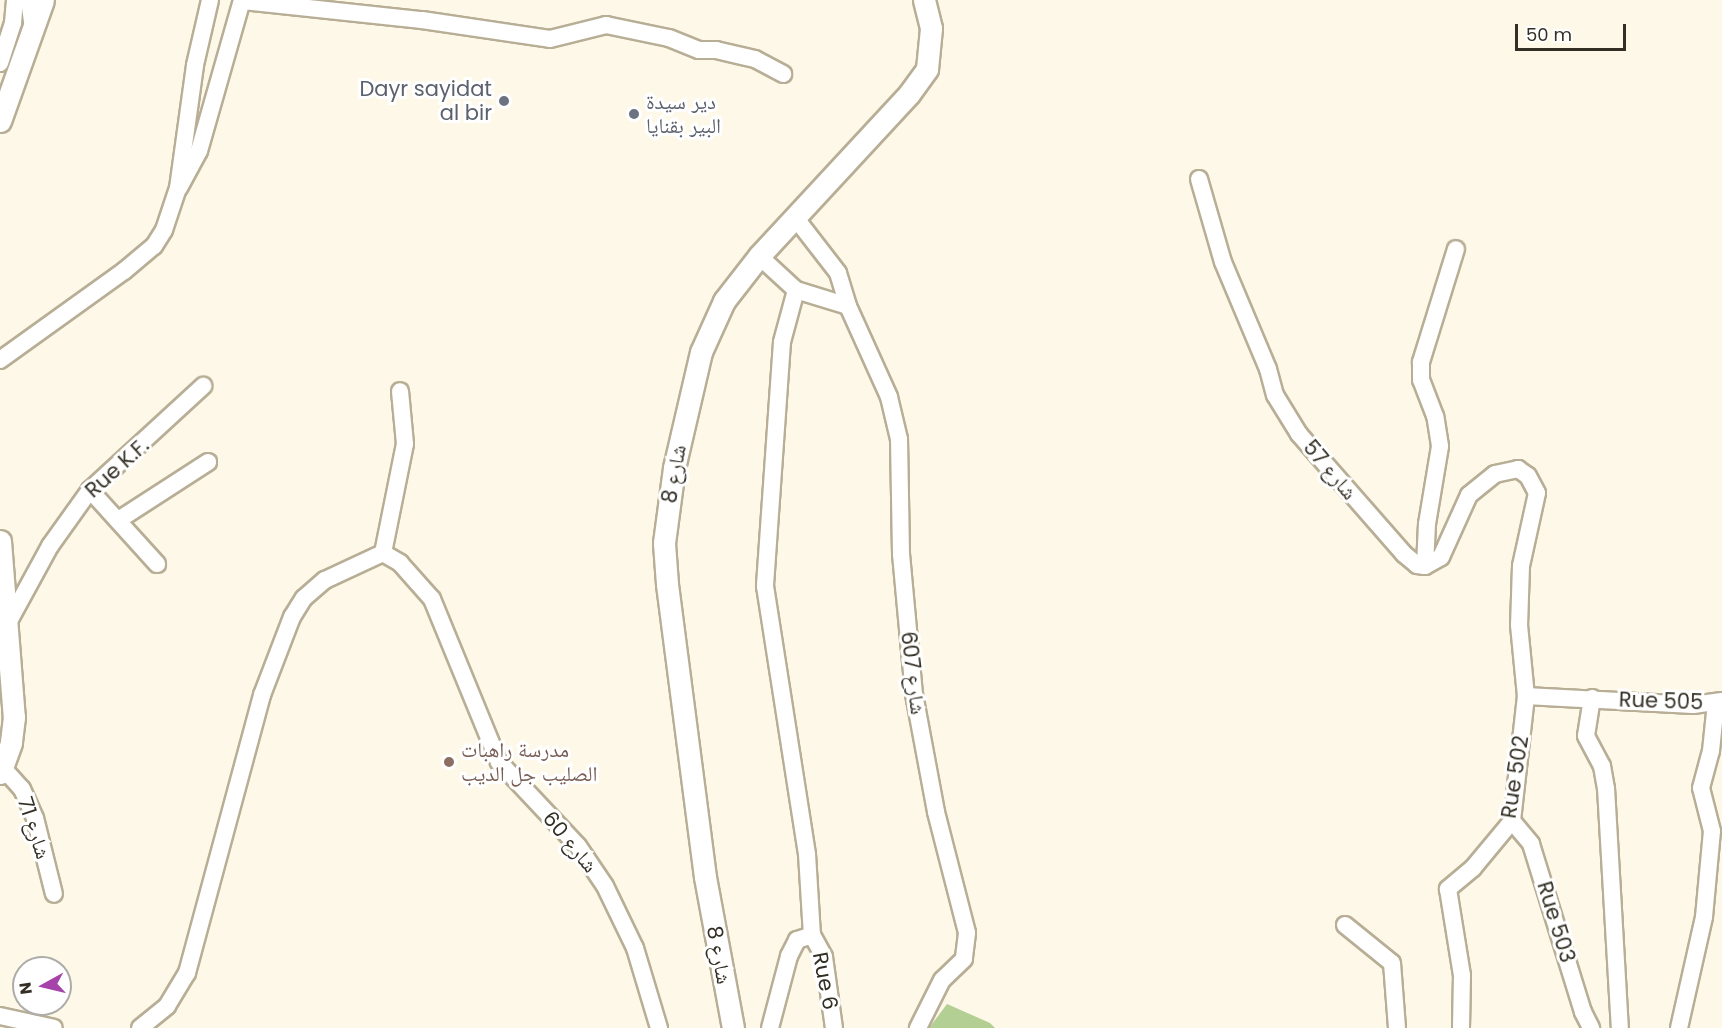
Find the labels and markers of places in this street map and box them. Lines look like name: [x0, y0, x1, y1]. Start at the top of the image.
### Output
place label: Dayr sayidat al bir: [360, 76, 492, 126]
place label: دير سيدة البير بقنايا: [646, 89, 721, 139]
marker: Dayr sayidat al bir: [497, 94, 511, 108]
marker: دير سيدة البير بقنايا: [627, 107, 641, 121]
place label: مدرسة راهبات الصليب جل الديب: [461, 737, 597, 787]
marker: مدرسة راهبات الصليب جل الديب: [442, 755, 456, 769]

